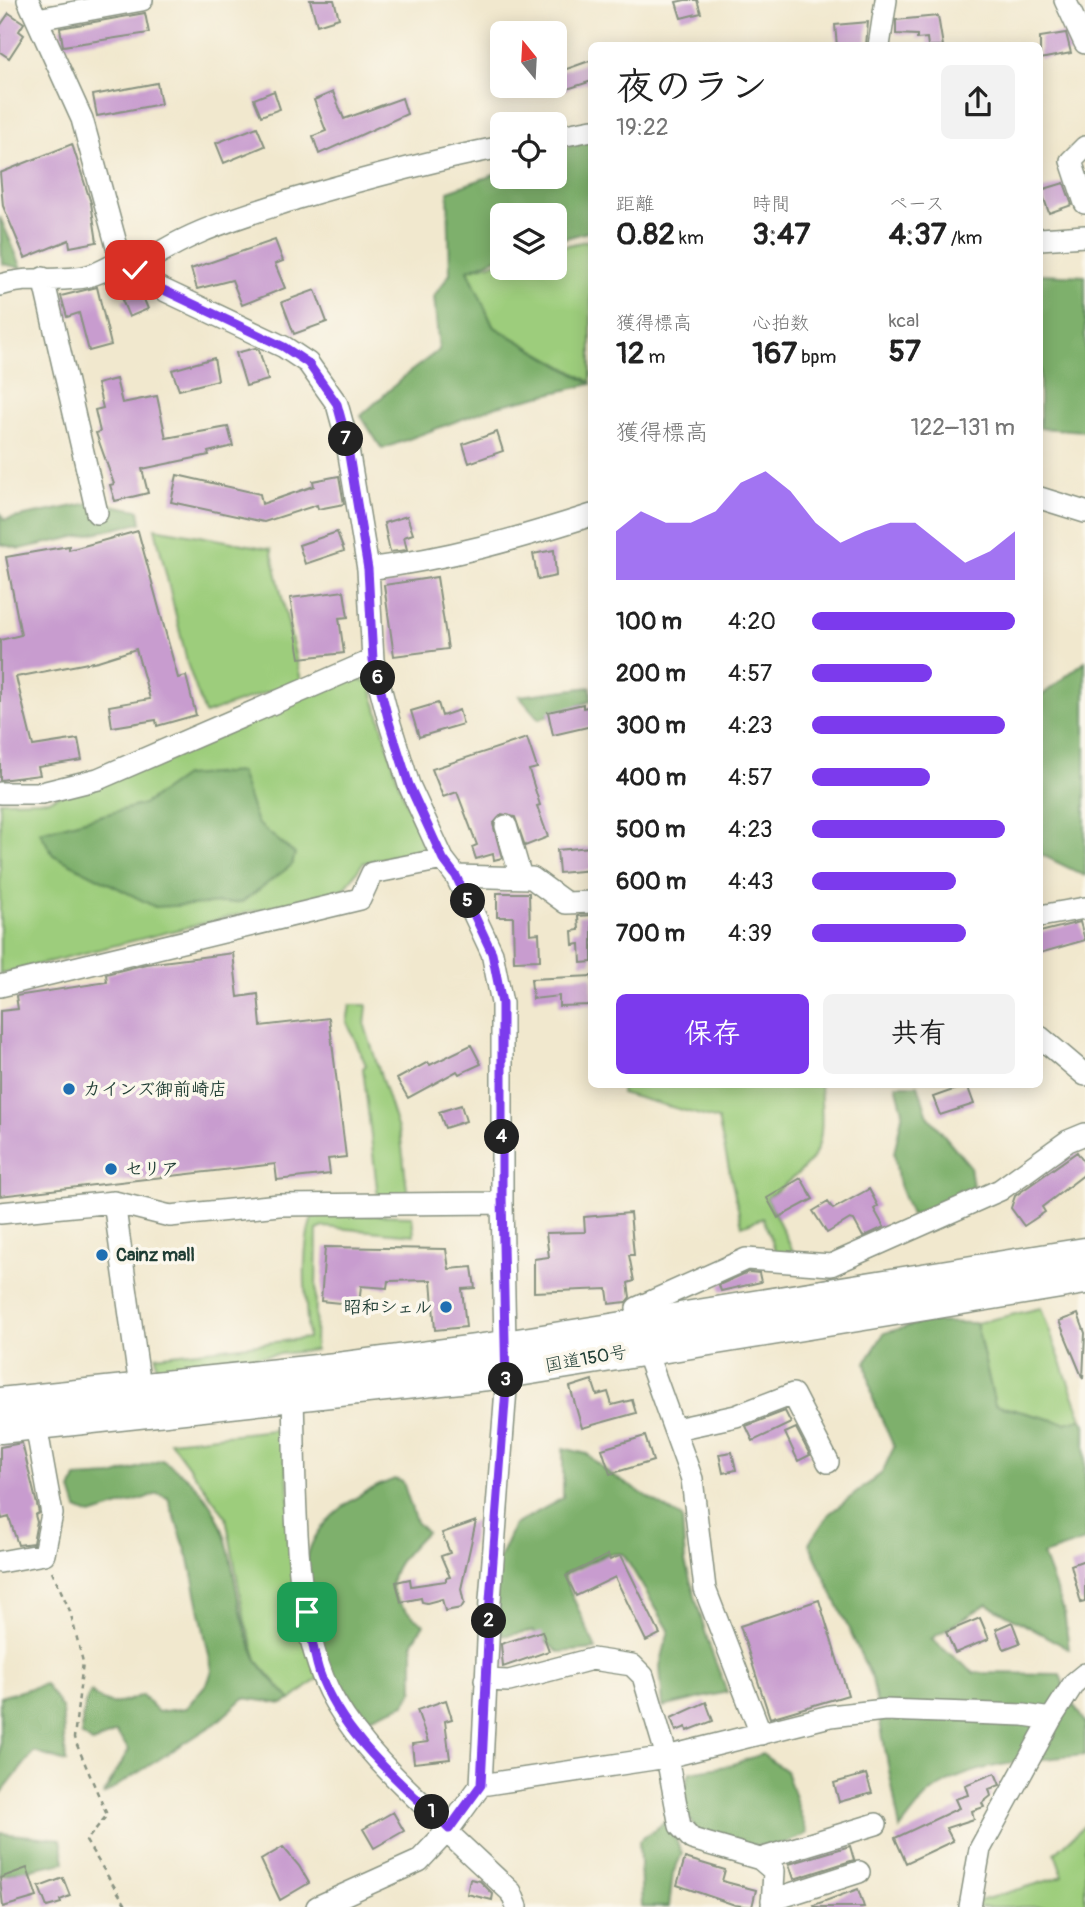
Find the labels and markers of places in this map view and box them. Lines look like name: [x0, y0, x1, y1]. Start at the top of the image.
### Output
pin: [105, 240, 165, 300]
pin: 7: [328, 422, 364, 457]
pin: 6: [360, 660, 396, 696]
pin: 5: [450, 884, 486, 918]
place label: カインズ御前崎店: [83, 1078, 227, 1101]
marker: カインズ御前崎店: [61, 1081, 77, 1097]
pin: 4: [484, 1120, 520, 1154]
place label: セリア: [125, 1158, 179, 1181]
marker: セリア: [103, 1161, 119, 1177]
place label: Cainz mall: [116, 1244, 195, 1267]
marker: Cainz mall: [94, 1247, 110, 1263]
place label: 昭和シェル: [343, 1296, 432, 1319]
marker: 昭和シェル: [438, 1299, 454, 1315]
pin: 3: [489, 1362, 524, 1398]
pin: [277, 1582, 337, 1642]
pin: 2: [472, 1604, 506, 1638]
pin: 1: [414, 1794, 450, 1829]

